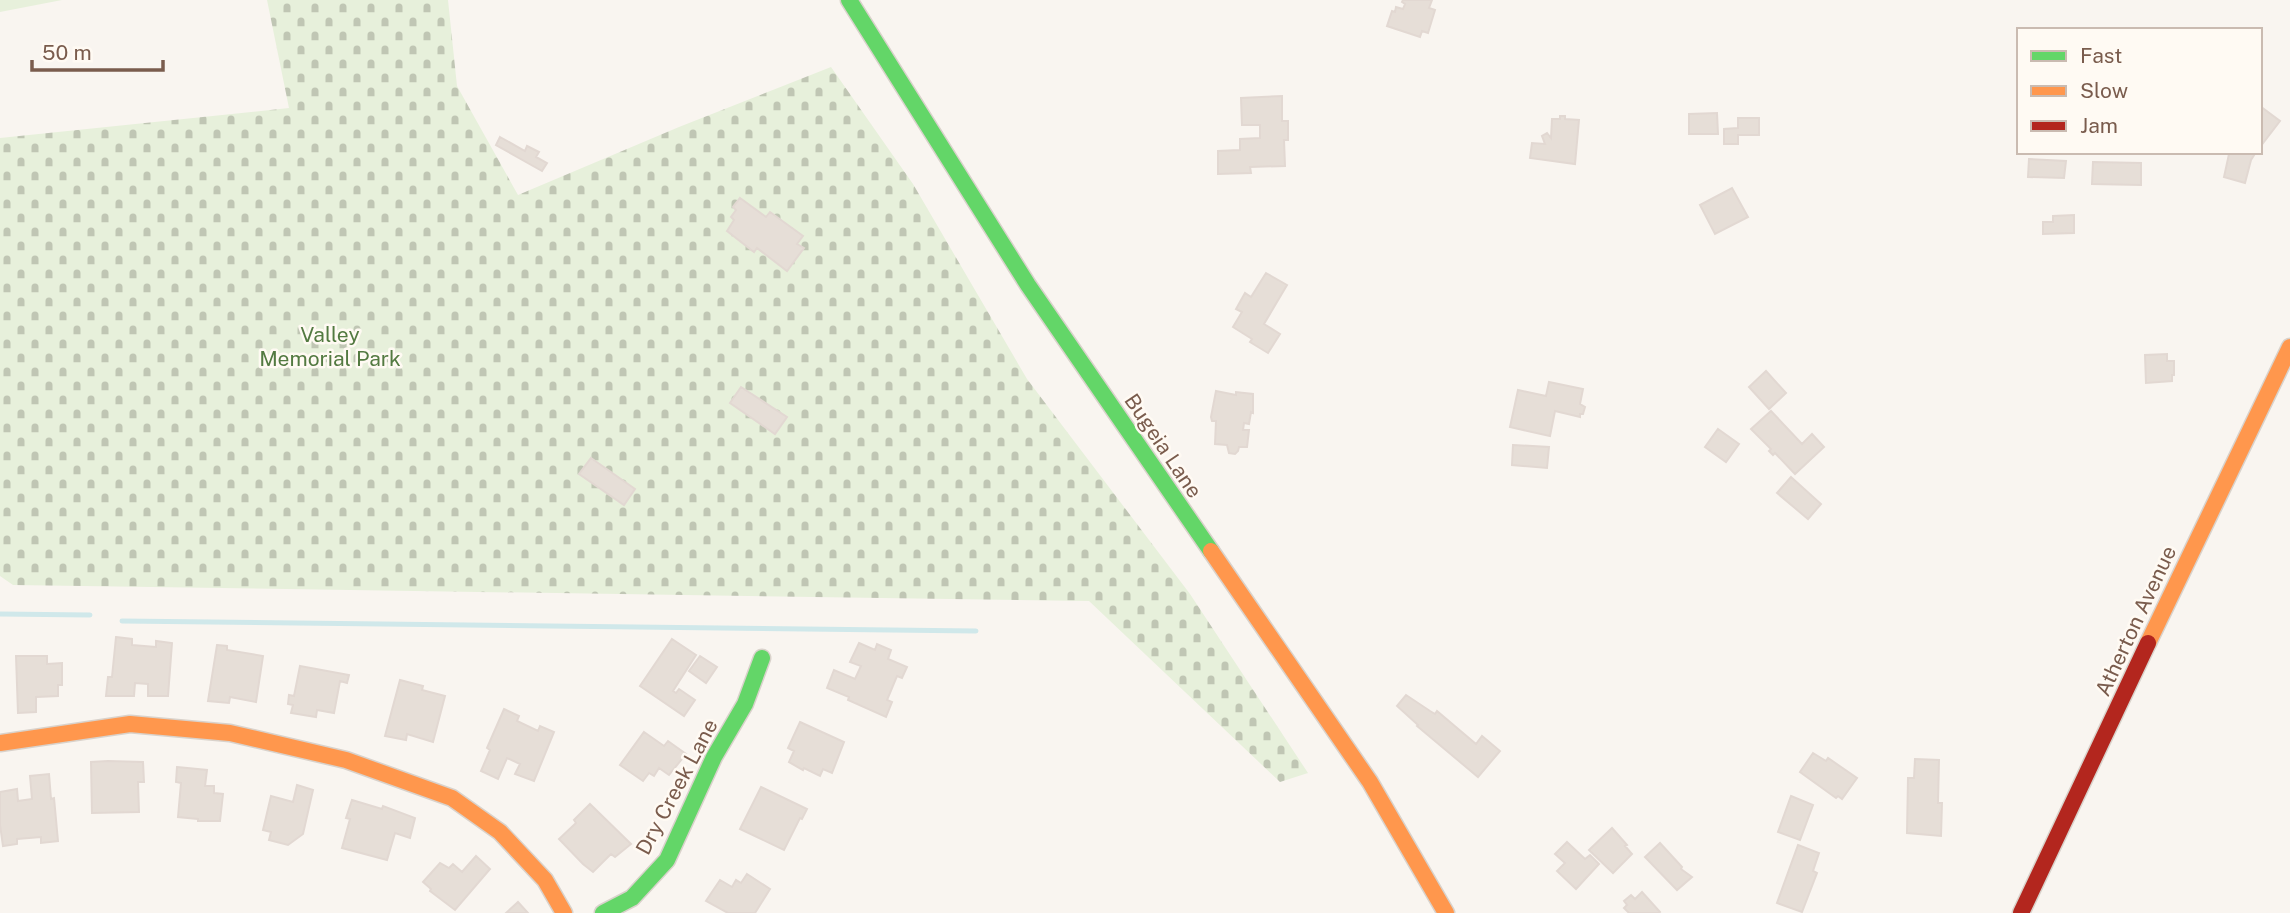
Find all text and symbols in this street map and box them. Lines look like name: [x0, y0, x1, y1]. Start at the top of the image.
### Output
scale bar: [32, 28, 163, 72]
legend: [2017, 28, 2262, 154]
text: 50 m: [42, 40, 92, 65]
text: Fast: [2080, 43, 2122, 68]
text: Slow: [2080, 78, 2128, 103]
text: Jam: [2080, 113, 2118, 138]
park label: Valley Memorial Park: [259, 322, 401, 371]
street label: Bugeia Lane: [1119, 389, 1207, 503]
street label: Atherton Avenue: [2090, 542, 2181, 700]
street label: Dry Creek Lane: [630, 715, 723, 859]

